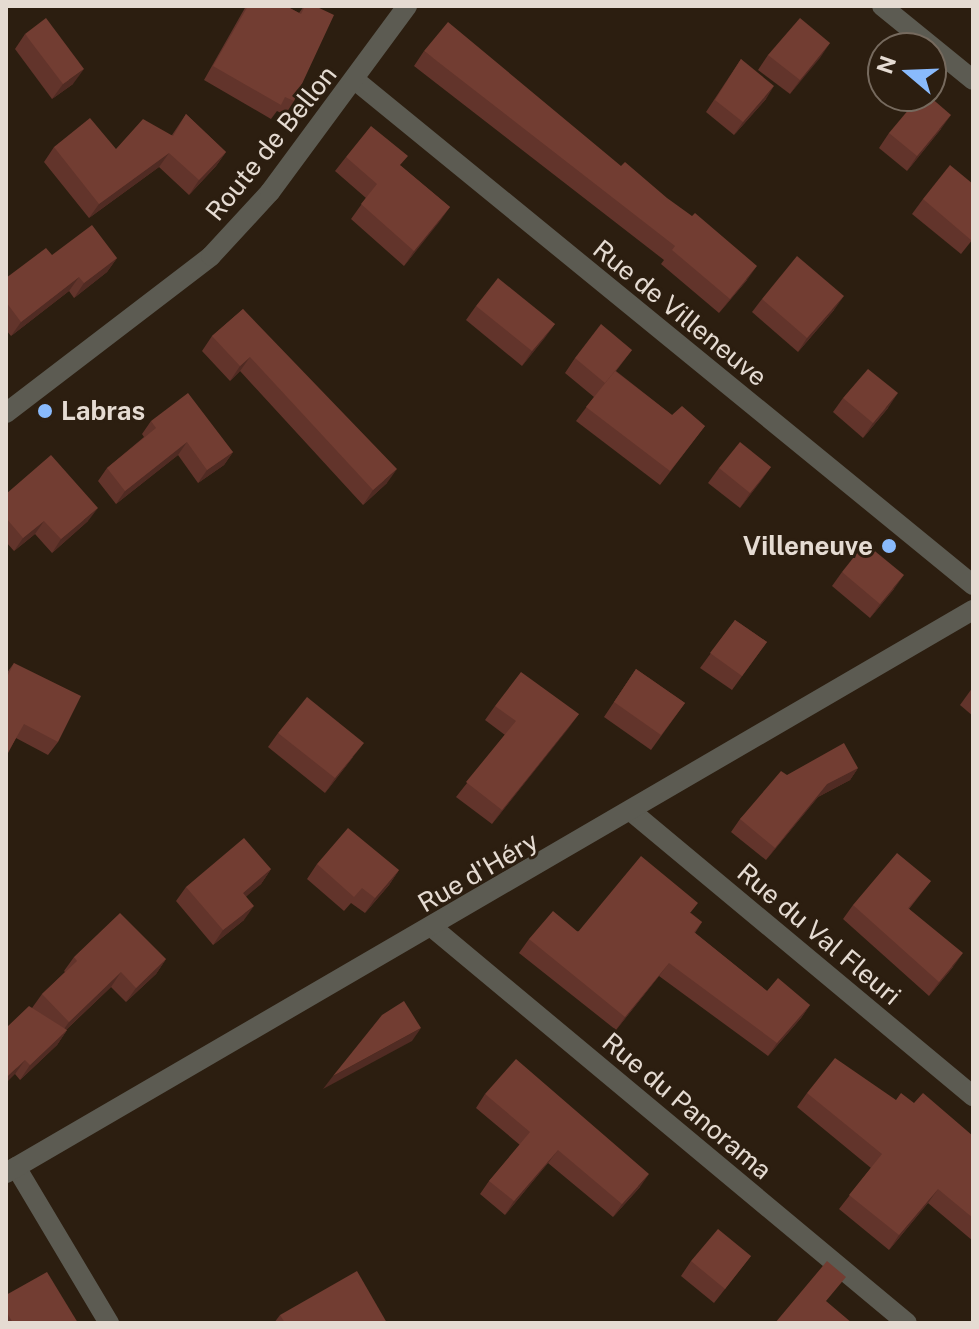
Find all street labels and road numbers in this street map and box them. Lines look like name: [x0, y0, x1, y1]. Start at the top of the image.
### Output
street label: Route de Bellon: [199, 59, 343, 227]
street label: Rue de Villeneuve: [586, 233, 774, 393]
street label: Rue d'Héry: [412, 825, 544, 919]
street label: Rue du Val Fleuri: [731, 856, 907, 1012]
street label: Rue du Panorama: [596, 1026, 778, 1186]

